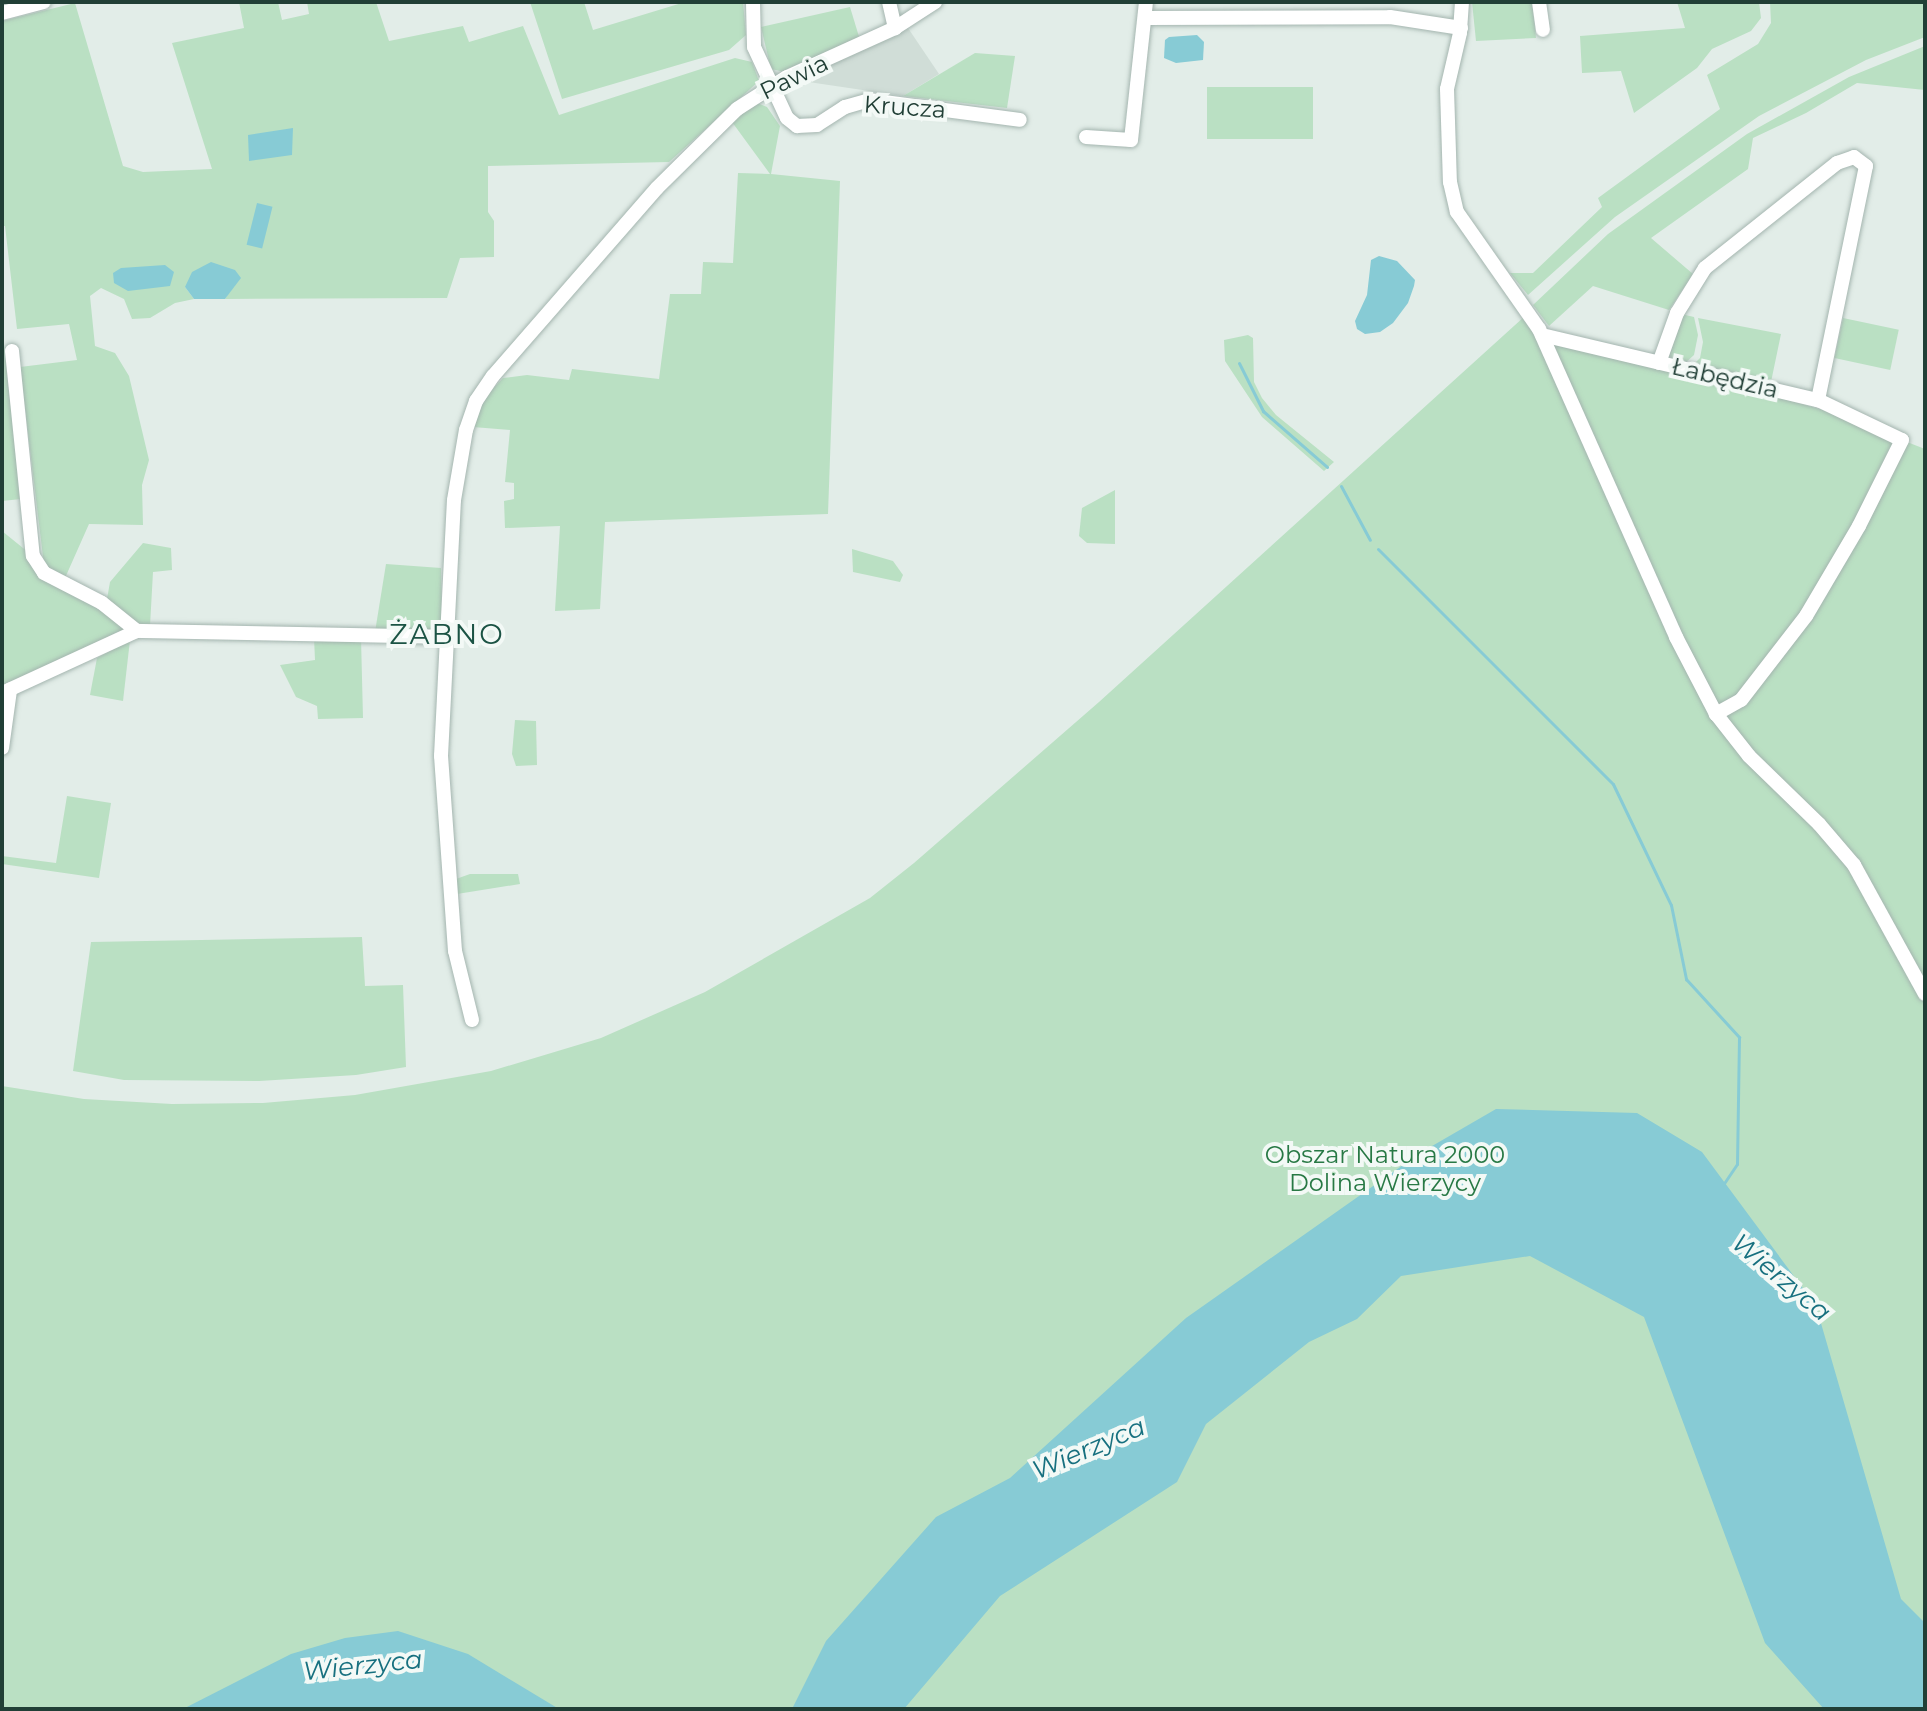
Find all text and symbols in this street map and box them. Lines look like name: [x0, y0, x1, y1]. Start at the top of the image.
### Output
street label: Pawia: [755, 48, 833, 106]
street label: Krucza: [863, 90, 947, 124]
street label: Łabędzia: [1669, 352, 1781, 404]
district label: ŻABNO: [389, 617, 505, 651]
park label: Obszar Natura 2000 Dolina Wierzycy: [1265, 1141, 1505, 1197]
water label: Wierzyca: [1725, 1228, 1837, 1328]
water label: Wierzyca: [1028, 1411, 1150, 1487]
water label: Wierzyca: [302, 1644, 424, 1688]

